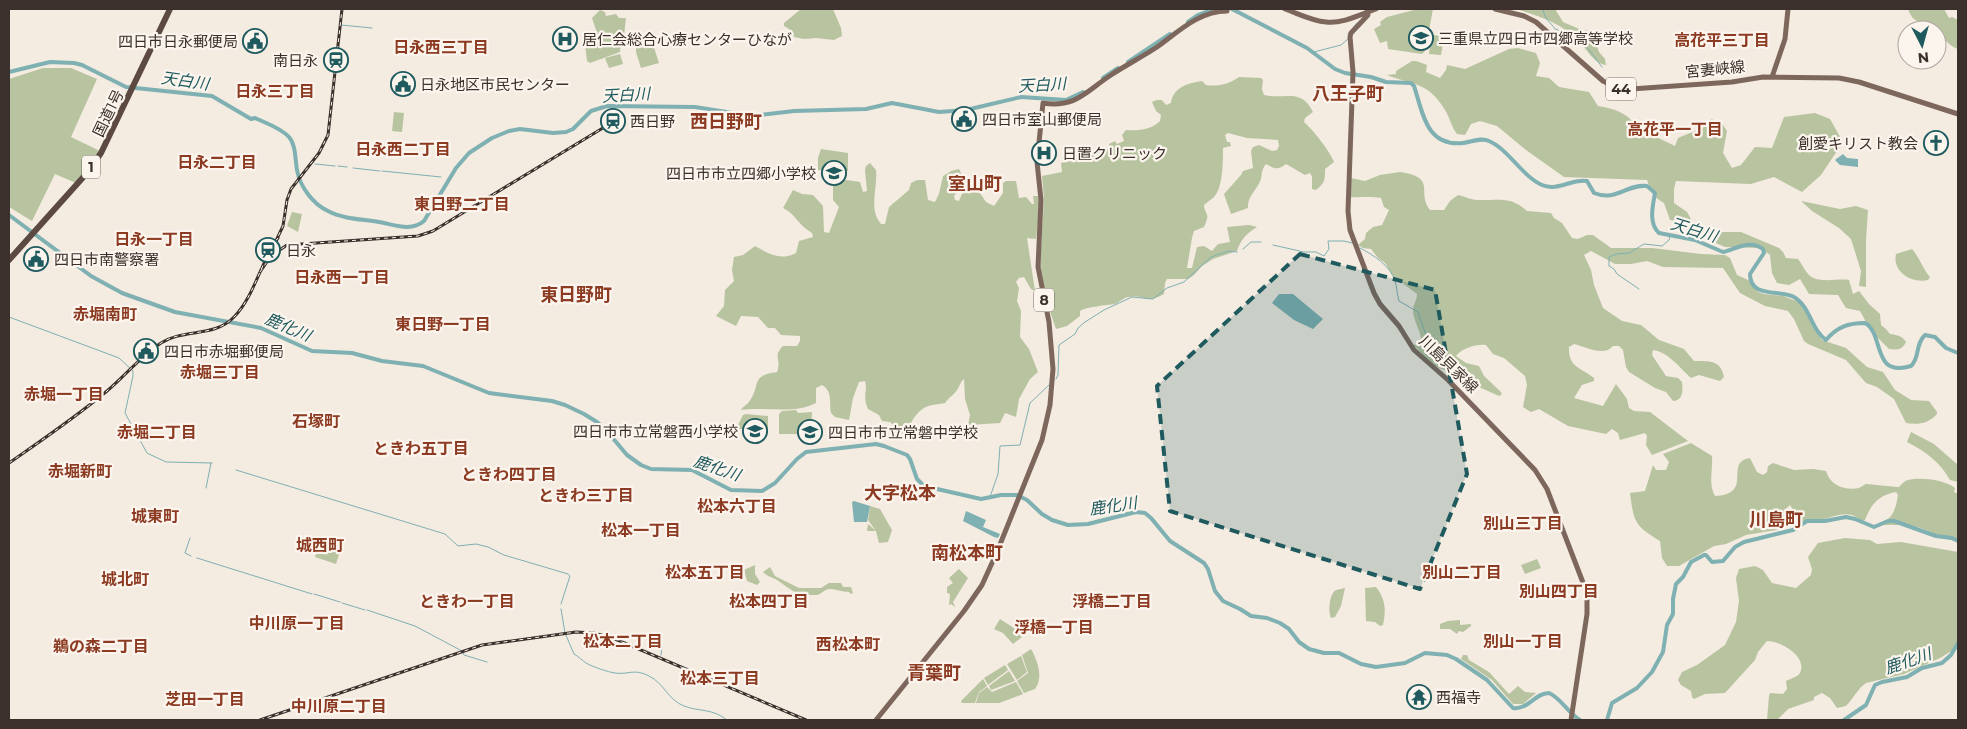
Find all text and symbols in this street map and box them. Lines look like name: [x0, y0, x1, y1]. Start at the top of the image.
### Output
north arrow: [1897, 20, 1947, 70]
school or university icon: 三重県立四日市四郷高等学校: [1408, 25, 1434, 51]
hospital icon: 居仁会総合心療センターひなが: [552, 26, 578, 52]
public building icon: 四日市日永郵便局: [242, 28, 268, 54]
place label: 三重県立四日市四郷高等学校: [1438, 29, 1633, 48]
place label: 居仁会総合心療センターひなが: [582, 30, 792, 49]
district label: 高花平三丁目: [1674, 31, 1770, 50]
place label: 四日市日永郵便局: [118, 32, 238, 51]
district label: 日永西三丁目: [393, 38, 489, 57]
station icon: 南日永: [323, 47, 349, 73]
text: N: [1917, 48, 1930, 67]
place label: 南日永: [273, 51, 318, 70]
street label: 宮妻峡線: [1684, 56, 1746, 82]
water label: 天白川: [160, 68, 212, 94]
public building icon: 日永地区市民センター: [390, 71, 416, 97]
water label: 天白川: [1018, 74, 1068, 96]
place label: 日永地区市民センター: [420, 75, 570, 94]
road number: 44: [1606, 78, 1636, 100]
district label: 日永三丁目: [235, 82, 315, 101]
district label: 八王子町: [1312, 83, 1384, 105]
water label: 天白川: [602, 84, 652, 106]
street label: 国道1号: [88, 86, 128, 140]
public building icon: 四日市室山郵便局: [951, 106, 977, 132]
station icon: 西日野: [600, 108, 626, 134]
place label: 四日市室山郵便局: [982, 110, 1102, 129]
district label: 西日野町: [690, 111, 762, 133]
place label: 西日野: [630, 112, 675, 131]
district label: 高花平一丁目: [1627, 120, 1723, 139]
church icon: 創愛キリスト教会: [1923, 130, 1949, 156]
place label: 創愛キリスト教会: [1798, 134, 1918, 153]
district label: 日永西二丁目: [355, 140, 451, 159]
hospital icon: 日置クリニック: [1031, 140, 1057, 166]
place label: 日置クリニック: [1062, 144, 1167, 163]
district label: 日永二丁目: [177, 153, 257, 172]
road number: 1: [82, 156, 100, 178]
school or university icon: 四日市市立四郷小学校: [821, 160, 847, 186]
place label: 四日市市立四郷小学校: [666, 164, 816, 183]
district label: 室山町: [948, 173, 1002, 195]
district label: 東日野二丁目: [414, 195, 510, 214]
water label: 天白川: [1668, 214, 1722, 247]
district label: 日永一丁目: [114, 230, 194, 249]
station icon: 日永: [255, 237, 281, 263]
place label: 日永: [286, 241, 316, 260]
public building icon: 四日市南警察署: [23, 246, 49, 272]
place label: 四日市南警察署: [54, 250, 159, 269]
district label: 日永西一丁目: [294, 268, 390, 287]
district label: 東日野町: [540, 284, 612, 306]
road number: 8: [1034, 288, 1054, 312]
district label: 赤堀南町: [73, 305, 137, 324]
water label: 鹿化川: [262, 309, 316, 346]
district label: 東日野一丁目: [395, 315, 491, 334]
street label: 川島貝家線: [1415, 331, 1483, 397]
public building icon: 四日市赤堀郵便局: [133, 338, 159, 364]
place label: 四日市赤堀郵便局: [164, 342, 284, 361]
district label: 赤堀三丁目: [180, 363, 260, 382]
district label: 赤堀一丁目: [24, 385, 104, 404]
district label: 石塚町: [292, 412, 340, 431]
school or university icon: 四日市市立常磐西小学校: [742, 418, 768, 444]
school or university icon: 四日市市立常磐中学校: [797, 419, 823, 445]
place label: 四日市市立常磐西小学校: [573, 422, 738, 441]
district label: 赤堀二丁目: [117, 423, 197, 442]
place label: 四日市市立常磐中学校: [828, 423, 978, 442]
district label: ときわ五丁目: [373, 439, 469, 458]
water label: 鹿化川: [691, 451, 745, 485]
district label: 赤堀新町: [48, 462, 112, 481]
district label: ときわ四丁目: [461, 465, 557, 484]
district label: 大字松本: [864, 482, 936, 504]
district label: ときわ三丁目: [538, 486, 634, 505]
water label: 鹿化川: [1088, 493, 1140, 519]
district label: 松本六丁目: [697, 497, 777, 516]
district label: 城東町: [131, 507, 179, 526]
district label: 川島町: [1749, 509, 1803, 531]
district label: 別山三丁目: [1483, 514, 1563, 533]
district label: 松本一丁目: [601, 521, 681, 540]
district label: 城西町: [296, 536, 344, 555]
district label: 南松本町: [931, 542, 1003, 564]
district label: 松本五丁目: [665, 563, 745, 582]
district label: 別山二丁目: [1422, 563, 1502, 582]
district label: 城北町: [101, 570, 149, 589]
district label: 別山四丁目: [1519, 582, 1599, 601]
district label: ときわ一丁目: [419, 592, 515, 611]
district label: 松本四丁目: [729, 592, 809, 611]
district label: 浮橋二丁目: [1072, 592, 1152, 611]
district label: 中川原一丁目: [249, 614, 345, 633]
district label: 浮橋一丁目: [1014, 618, 1094, 637]
district label: 松本二丁目: [583, 632, 663, 651]
district label: 別山一丁目: [1483, 632, 1563, 651]
district label: 西松本町: [816, 635, 880, 654]
district label: 鵜の森二丁目: [53, 637, 149, 656]
water label: 鹿化川: [1882, 644, 1936, 678]
district label: 青葉町: [907, 662, 961, 684]
district label: 松本三丁目: [680, 669, 760, 688]
temple icon: 西福寺: [1406, 684, 1432, 710]
place label: 西福寺: [1436, 688, 1481, 707]
district label: 芝田一丁目: [165, 690, 245, 709]
district label: 中川原二丁目: [291, 697, 387, 716]

